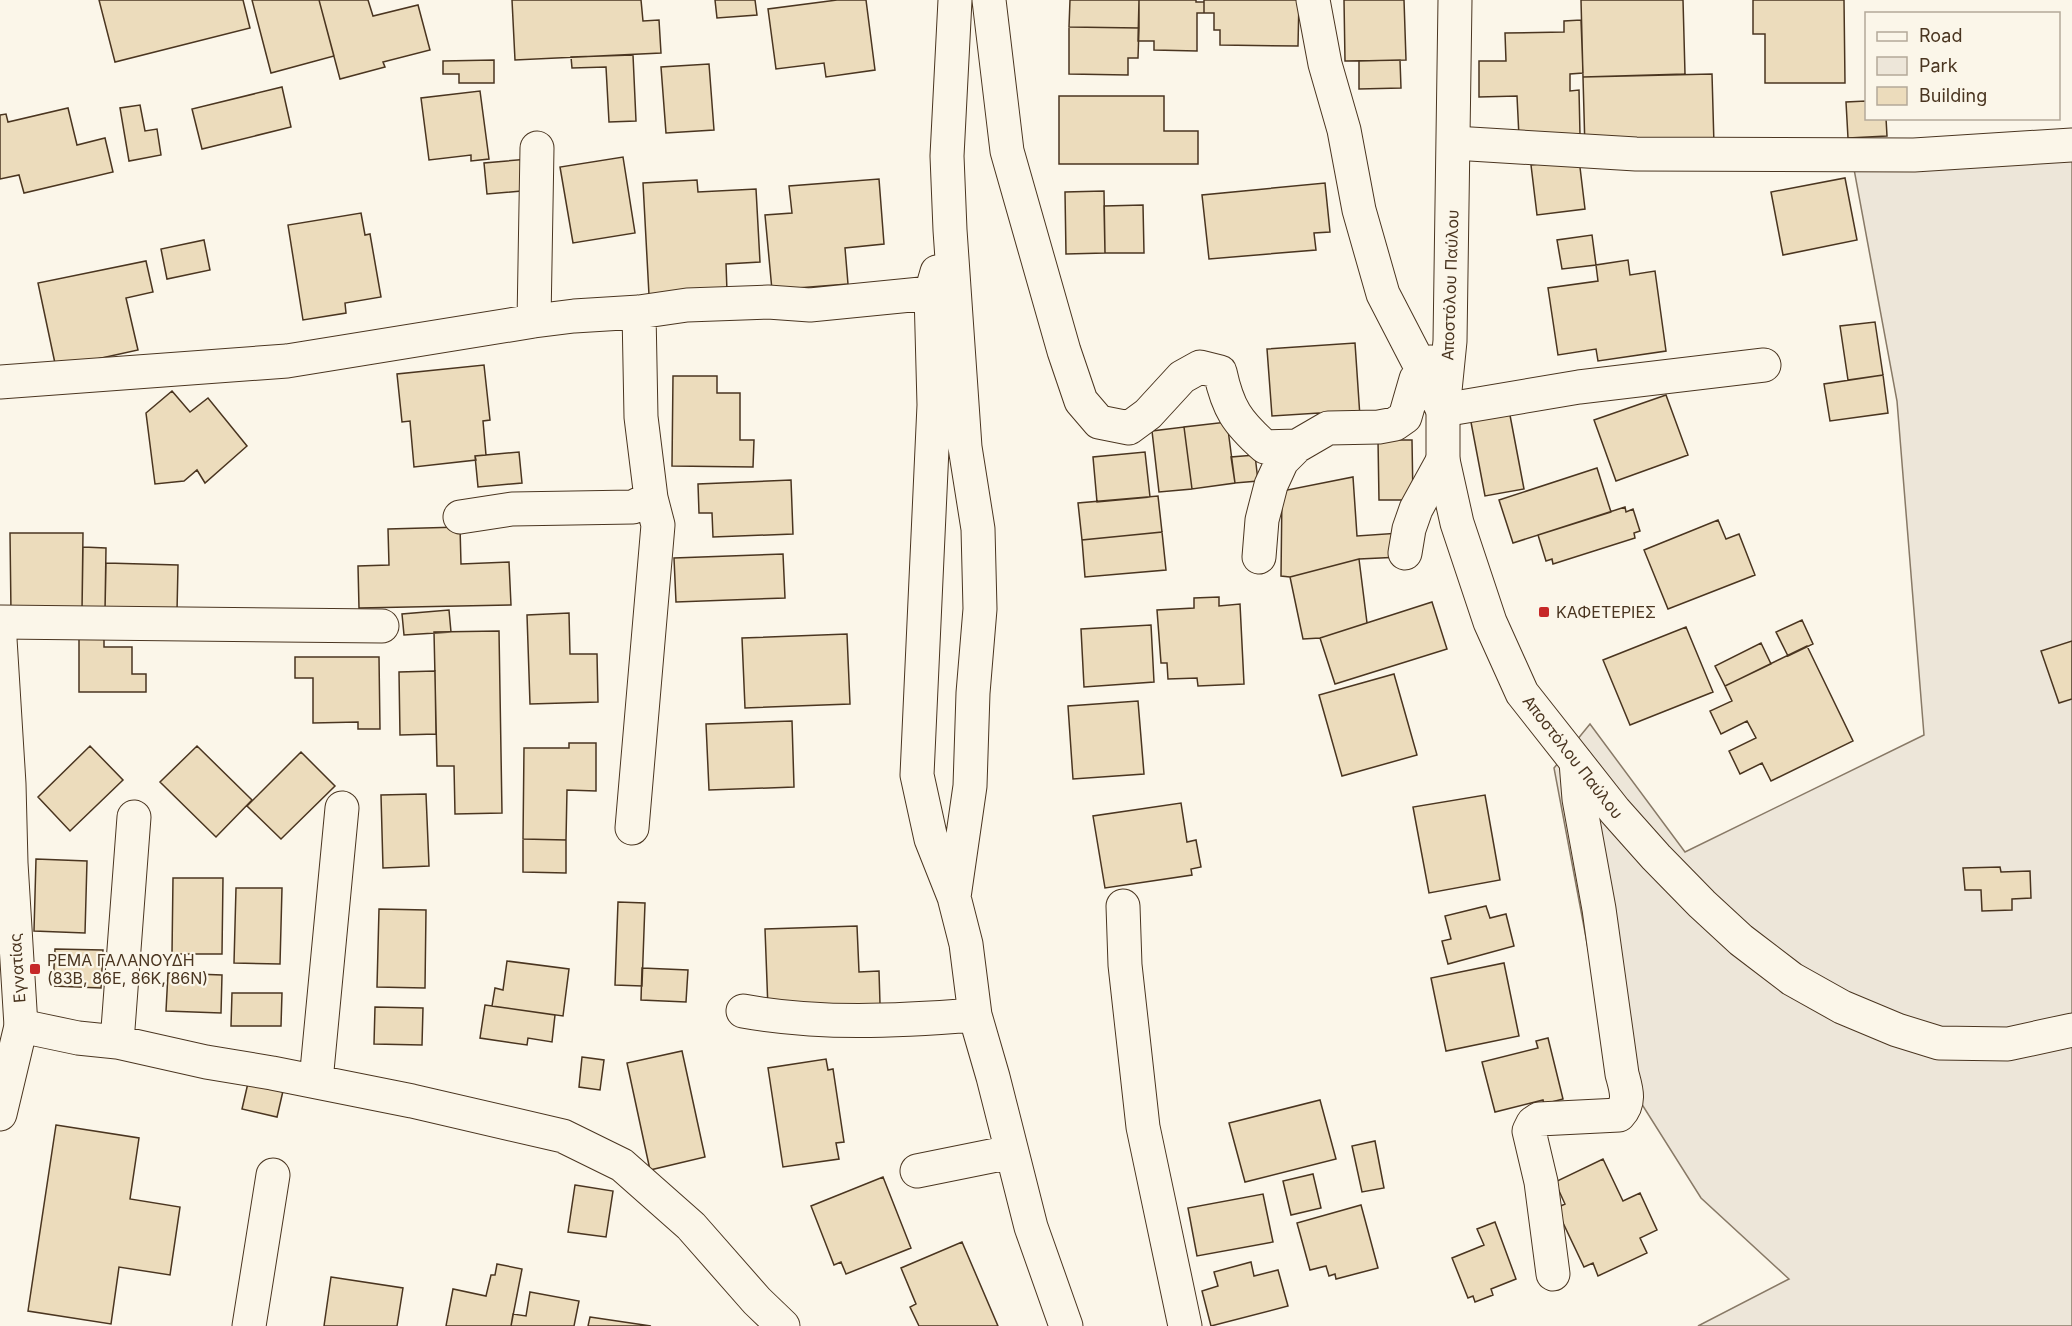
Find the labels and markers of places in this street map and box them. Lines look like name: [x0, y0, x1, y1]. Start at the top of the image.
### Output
place label: ΚΑΦΕΤΕΡΙΕΣ: [1556, 602, 1656, 622]
marker: ΚΑΦΕΤΕΡΙΕΣ: [1537, 605, 1551, 619]
place label: ΡΕΜΑ ΓΑΛΑΝΟΥΔΗ (83Β, 86Ε, 86Κ, 86Ν): [47, 950, 208, 988]
marker: ΡΕΜΑ ΓΑΛΑΝΟΥΔΗ (83Β, 86Ε, 86Κ, 86Ν): [28, 962, 42, 976]

